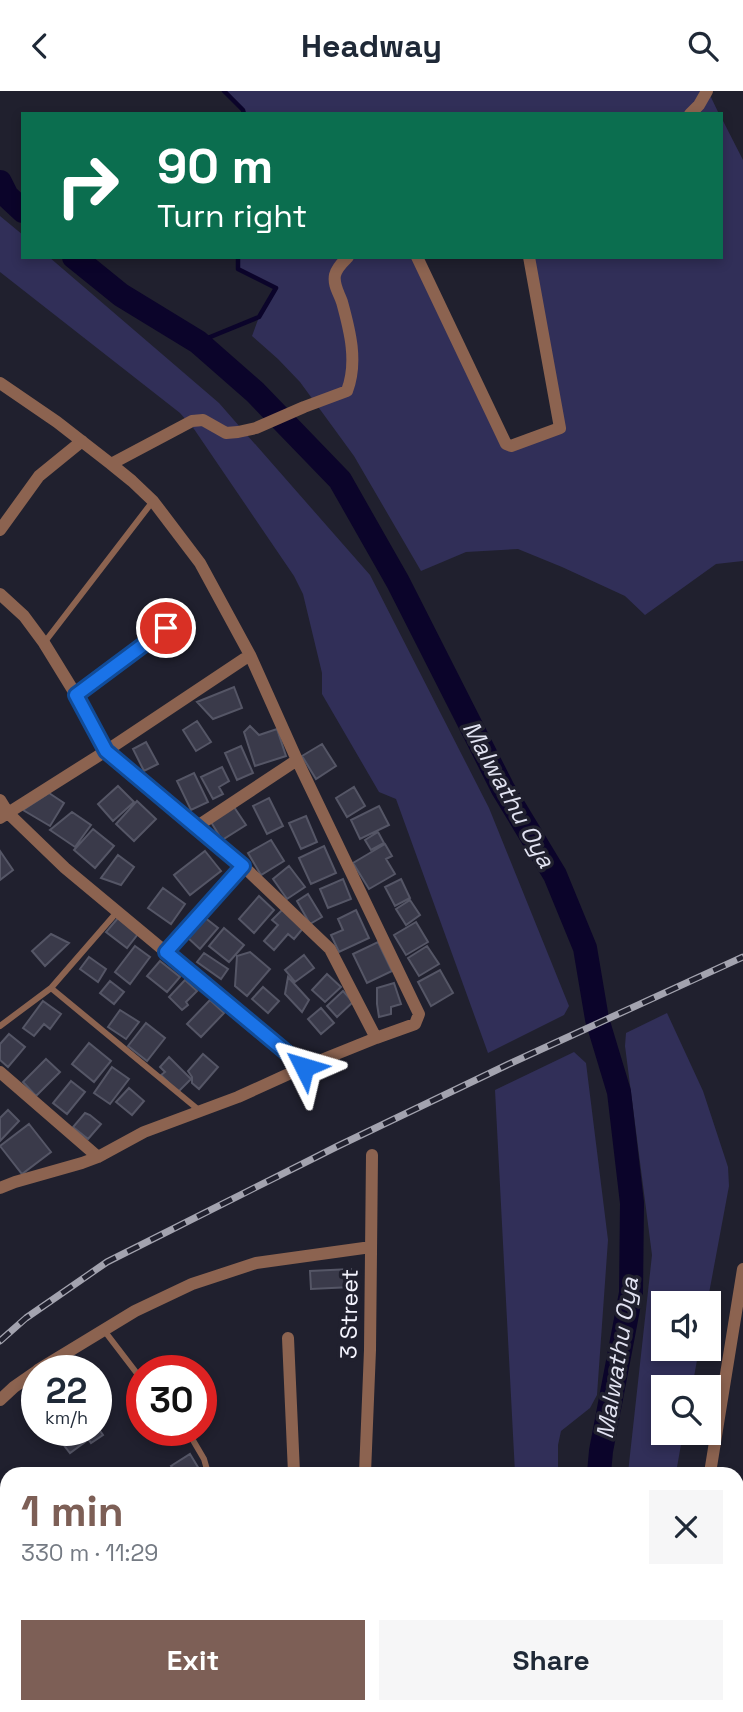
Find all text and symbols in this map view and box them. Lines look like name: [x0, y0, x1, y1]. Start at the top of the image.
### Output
text: Headway: [301, 26, 442, 66]
icon: back: [21, 27, 59, 65]
icon: search: [684, 27, 722, 65]
text: 90 m: [157, 135, 273, 197]
icon: right: [42, 140, 133, 231]
text: Turn right: [157, 196, 307, 236]
pin: [136, 598, 196, 658]
icon: arrive: [147, 609, 185, 647]
water label: Malwathu Oya: [456, 715, 562, 873]
position arrow: [267, 1030, 341, 1104]
street label: 3 Street: [333, 1269, 365, 1359]
water label: Malwathu Oya: [589, 1275, 645, 1441]
map controls: [651, 1291, 721, 1445]
button: sound: [651, 1291, 721, 1361]
speed limit sign: 30: [126, 1355, 217, 1446]
text: 22: [46, 1369, 87, 1413]
button: search: [651, 1375, 721, 1445]
text: km/h: [45, 1406, 88, 1429]
text: 1 min: [21, 1485, 124, 1538]
button: close: [649, 1490, 723, 1564]
text: 330 m · 11:29: [21, 1538, 158, 1568]
button: Exit: [21, 1620, 365, 1700]
button: Share: [379, 1620, 723, 1700]

